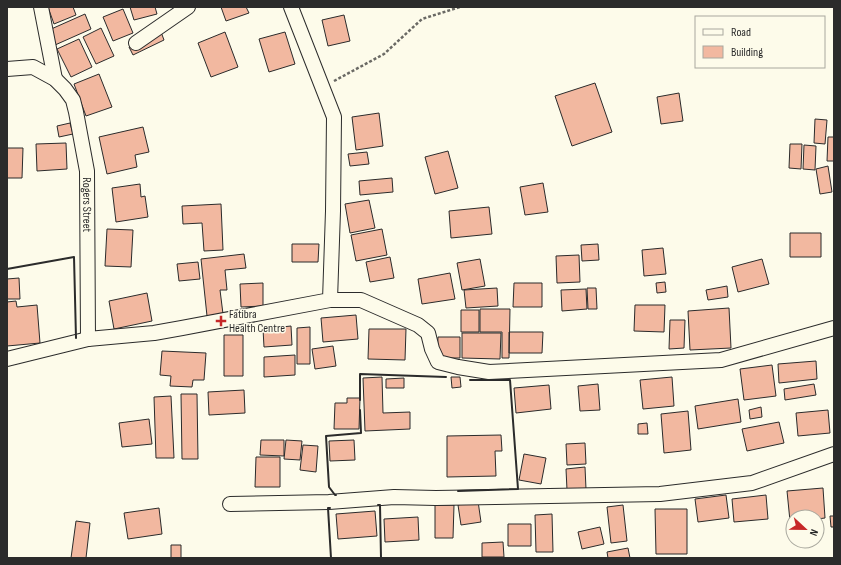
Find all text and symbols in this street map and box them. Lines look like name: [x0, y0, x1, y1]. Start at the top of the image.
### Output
legend: [695, 16, 825, 68]
text: Road: [731, 25, 751, 40]
text: Building: [731, 45, 763, 60]
street label: Rogers Street: [79, 177, 94, 233]
place label: Fatibra Health Centre: [229, 307, 285, 336]
marker: Fatibra Health Centre: [216, 316, 226, 326]
north arrow: [785, 509, 825, 549]
text: N: [807, 527, 821, 538]

